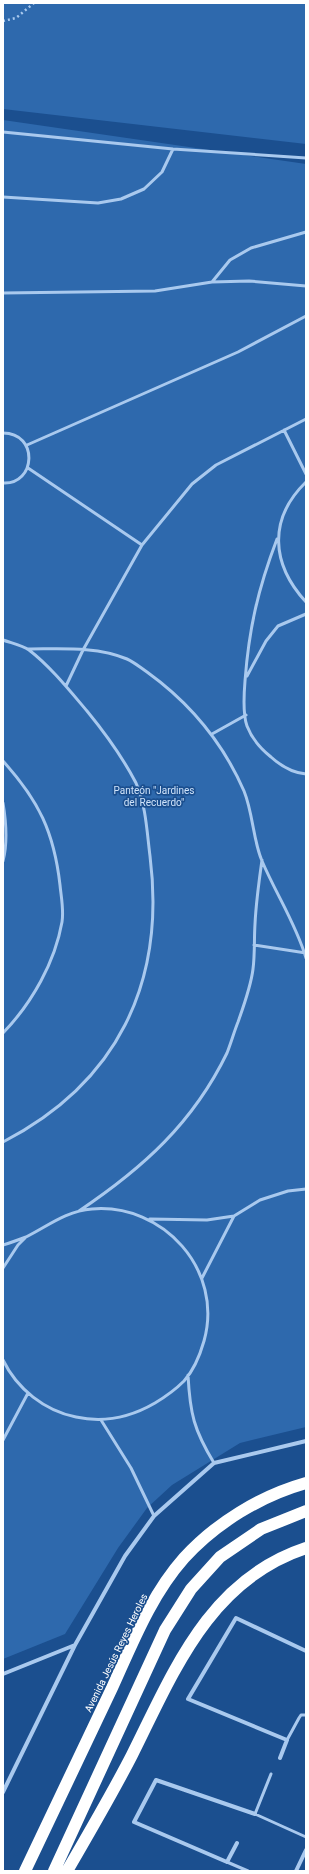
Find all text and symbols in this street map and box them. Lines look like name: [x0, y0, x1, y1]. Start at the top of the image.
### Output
park label: Panteón "Jardines del Recuerdo": [113, 785, 195, 808]
street label: Avenida Jesús Reyes Heroles: [82, 1592, 150, 1714]

